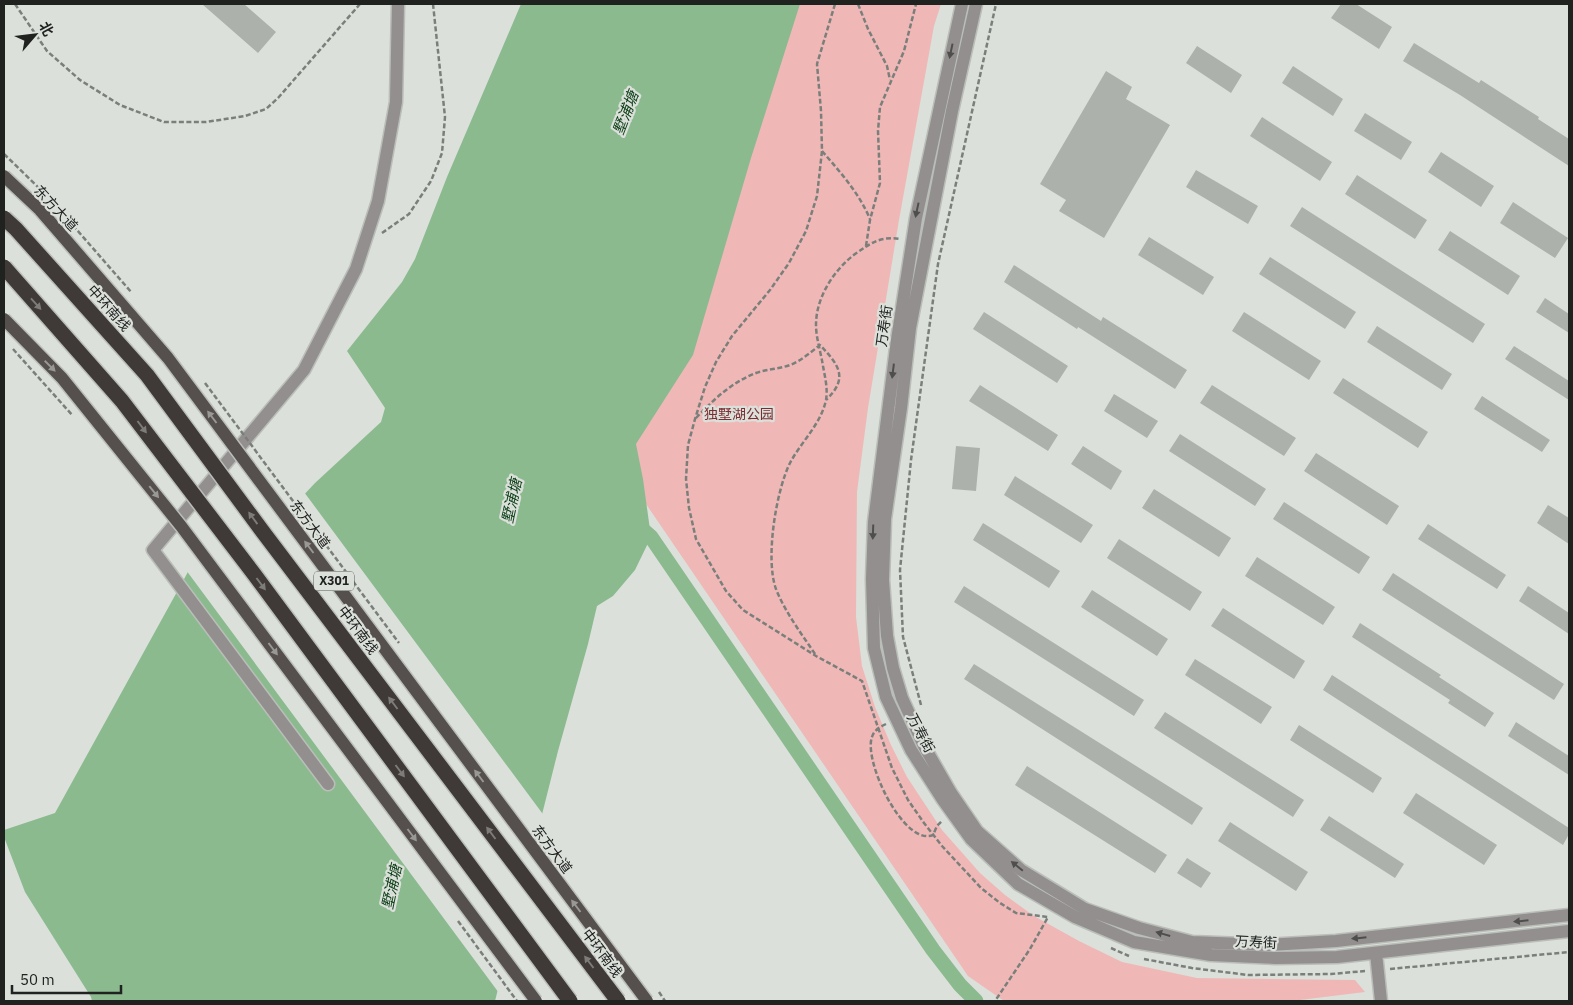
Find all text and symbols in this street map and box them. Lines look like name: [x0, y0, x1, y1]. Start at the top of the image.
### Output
north arrow: [10, 10, 60, 60]
text: 北: [35, 18, 58, 39]
one-way arrow: [947, 44, 955, 59]
water label: 墅浦塘: [609, 86, 644, 137]
street label: 东方大道: [30, 181, 82, 235]
one-way arrow: [913, 203, 921, 219]
street label: 中环南线: [84, 281, 134, 335]
one-way arrow: [30, 297, 42, 309]
street label: 万寿街: [872, 304, 896, 348]
one-way arrow: [44, 360, 56, 372]
one-way arrow: [889, 363, 897, 379]
park label: 独墅湖公园: [704, 405, 774, 423]
one-way arrow: [207, 410, 217, 424]
one-way arrow: [137, 420, 147, 434]
water label: 墅浦塘: [498, 474, 526, 525]
one-way arrow: [148, 485, 159, 498]
street label: 东方大道: [286, 496, 334, 552]
one-way arrow: [247, 512, 258, 525]
one-way arrow: [869, 524, 877, 540]
one-way arrow: [304, 540, 314, 554]
road number: X301: [314, 572, 354, 590]
one-way arrow: [256, 577, 266, 591]
street label: 中环南线: [334, 602, 382, 658]
one-way arrow: [268, 642, 279, 655]
one-way arrow: [387, 697, 398, 710]
street label: 万寿街: [903, 710, 939, 756]
one-way arrow: [394, 764, 405, 777]
one-way arrow: [474, 769, 484, 783]
street label: 东方大道: [528, 821, 576, 877]
one-way arrow: [485, 827, 496, 840]
one-way arrow: [407, 828, 418, 841]
water label: 墅浦塘: [378, 860, 406, 911]
one-way arrow: [1011, 860, 1024, 871]
one-way arrow: [571, 899, 581, 913]
one-way arrow: [1512, 917, 1528, 925]
street label: 中环南线: [578, 925, 626, 981]
one-way arrow: [1156, 930, 1171, 938]
street label: 万寿街: [1235, 932, 1277, 952]
one-way arrow: [1351, 934, 1367, 942]
one-way arrow: [583, 956, 594, 969]
scale bar: [12, 962, 121, 994]
text: 50 m: [20, 970, 55, 989]

